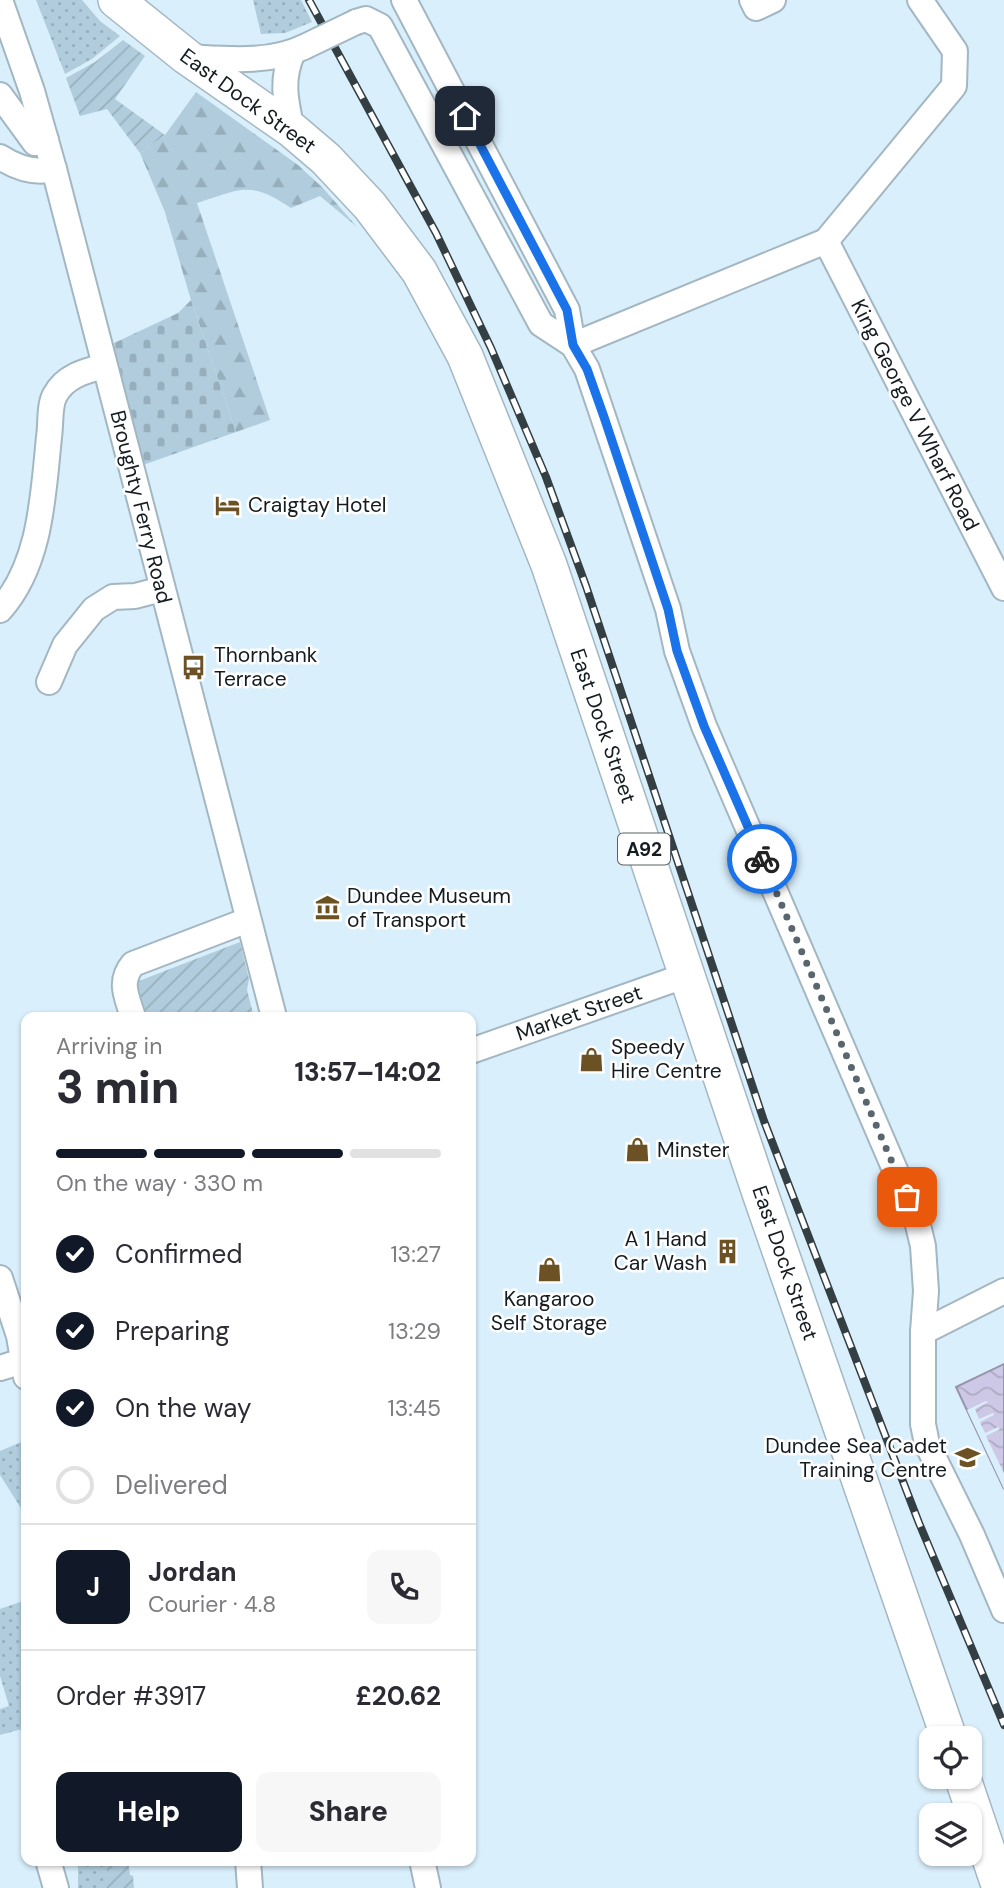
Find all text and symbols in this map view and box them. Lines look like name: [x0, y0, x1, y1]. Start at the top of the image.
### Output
street label: East Dock Street: [174, 42, 322, 160]
pin: [435, 86, 495, 146]
icon: home: [446, 97, 484, 135]
street label: King George V Wharf Road: [844, 295, 986, 535]
street label: Broughty Ferry Road: [103, 407, 179, 607]
hotel icon: Craigtay Hotel: [214, 491, 242, 519]
place label: Craigtay Hotel: [248, 491, 387, 519]
place label: Thornbank Terrace: [214, 641, 318, 693]
street label: East Dock Street: [563, 645, 643, 807]
bus stop icon: Thornbank Terrace: [180, 653, 208, 681]
courier: [727, 824, 797, 894]
road number: A92: [618, 834, 670, 864]
icon: bike: [743, 840, 781, 878]
place label: Dundee Museum of Transport: [347, 882, 511, 934]
museum icon: Dundee Museum of Transport: [313, 894, 341, 922]
street label: Market Street: [512, 978, 646, 1048]
text: Arriving in: [56, 1031, 162, 1061]
place label: Speedy Hire Centre: [611, 1033, 722, 1085]
shop icon: Speedy Hire Centre: [577, 1045, 605, 1073]
text: 13:57–14:02: [294, 1055, 441, 1089]
text: 3 min: [56, 1057, 179, 1117]
shop icon: Minster: [623, 1136, 651, 1164]
place label: Minster: [657, 1136, 730, 1164]
pin: [877, 1167, 937, 1227]
text: On the way · 330 m: [56, 1168, 263, 1198]
icon: bag: [888, 1178, 926, 1216]
street label: East Dock Street: [745, 1182, 825, 1344]
place label: A 1 Hand Car Wash: [614, 1225, 707, 1277]
icon: check: [56, 1235, 94, 1273]
text: Confirmed: [115, 1237, 242, 1271]
building icon: A 1 Hand Car Wash: [713, 1237, 741, 1265]
text: 13:27: [390, 1239, 441, 1269]
shop icon: Kangaroo Self Storage: [535, 1256, 563, 1284]
place label: Kangaroo Self Storage: [491, 1285, 607, 1337]
icon: check: [56, 1312, 94, 1350]
text: Preparing: [115, 1314, 230, 1348]
text: 13:29: [388, 1316, 441, 1346]
icon: check: [56, 1389, 94, 1427]
text: On the way: [115, 1391, 251, 1425]
text: 13:45: [388, 1393, 441, 1423]
place label: Dundee Sea Cadet Training Centre: [765, 1432, 947, 1484]
school or university icon: Dundee Sea Cadet Training Centre: [953, 1444, 981, 1472]
text: Delivered: [115, 1468, 228, 1502]
button: phone: [367, 1550, 441, 1624]
text: Jordan: [148, 1555, 237, 1589]
text: J: [86, 1570, 100, 1604]
text: Courier · 4.8: [148, 1589, 276, 1619]
text: Order #3917: [56, 1679, 206, 1713]
text: £20.62: [356, 1679, 441, 1713]
map controls: [919, 1726, 982, 1866]
button: locate: [919, 1726, 982, 1789]
button: Help: [56, 1772, 242, 1852]
button: Share: [256, 1772, 441, 1852]
button: layers: [919, 1803, 982, 1866]

